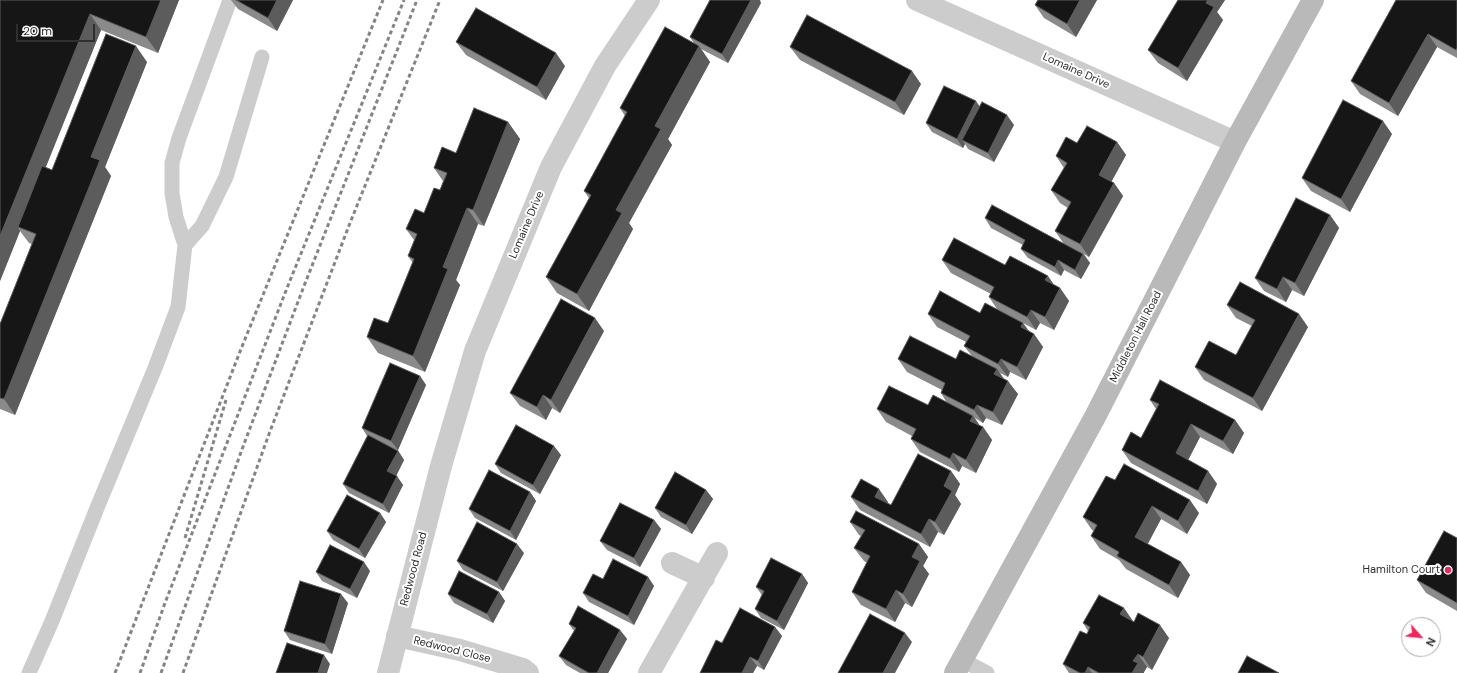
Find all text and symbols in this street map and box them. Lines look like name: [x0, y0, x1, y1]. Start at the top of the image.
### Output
scale bar: [18, 16, 97, 42]
text: 20 m: [23, 23, 52, 39]
street label: Lomaine Drive: [1040, 50, 1112, 92]
street label: Lomaine Drive: [507, 189, 547, 261]
street label: Middleton Hall Road: [1107, 289, 1165, 385]
street label: Redwood Road: [398, 531, 430, 607]
place label: Hamilton Court: [1363, 563, 1440, 577]
marker: Hamilton Court: [1443, 565, 1453, 575]
north arrow: [1401, 617, 1441, 657]
street label: Redwood Close: [412, 634, 492, 666]
text: N: [1423, 635, 1439, 649]

